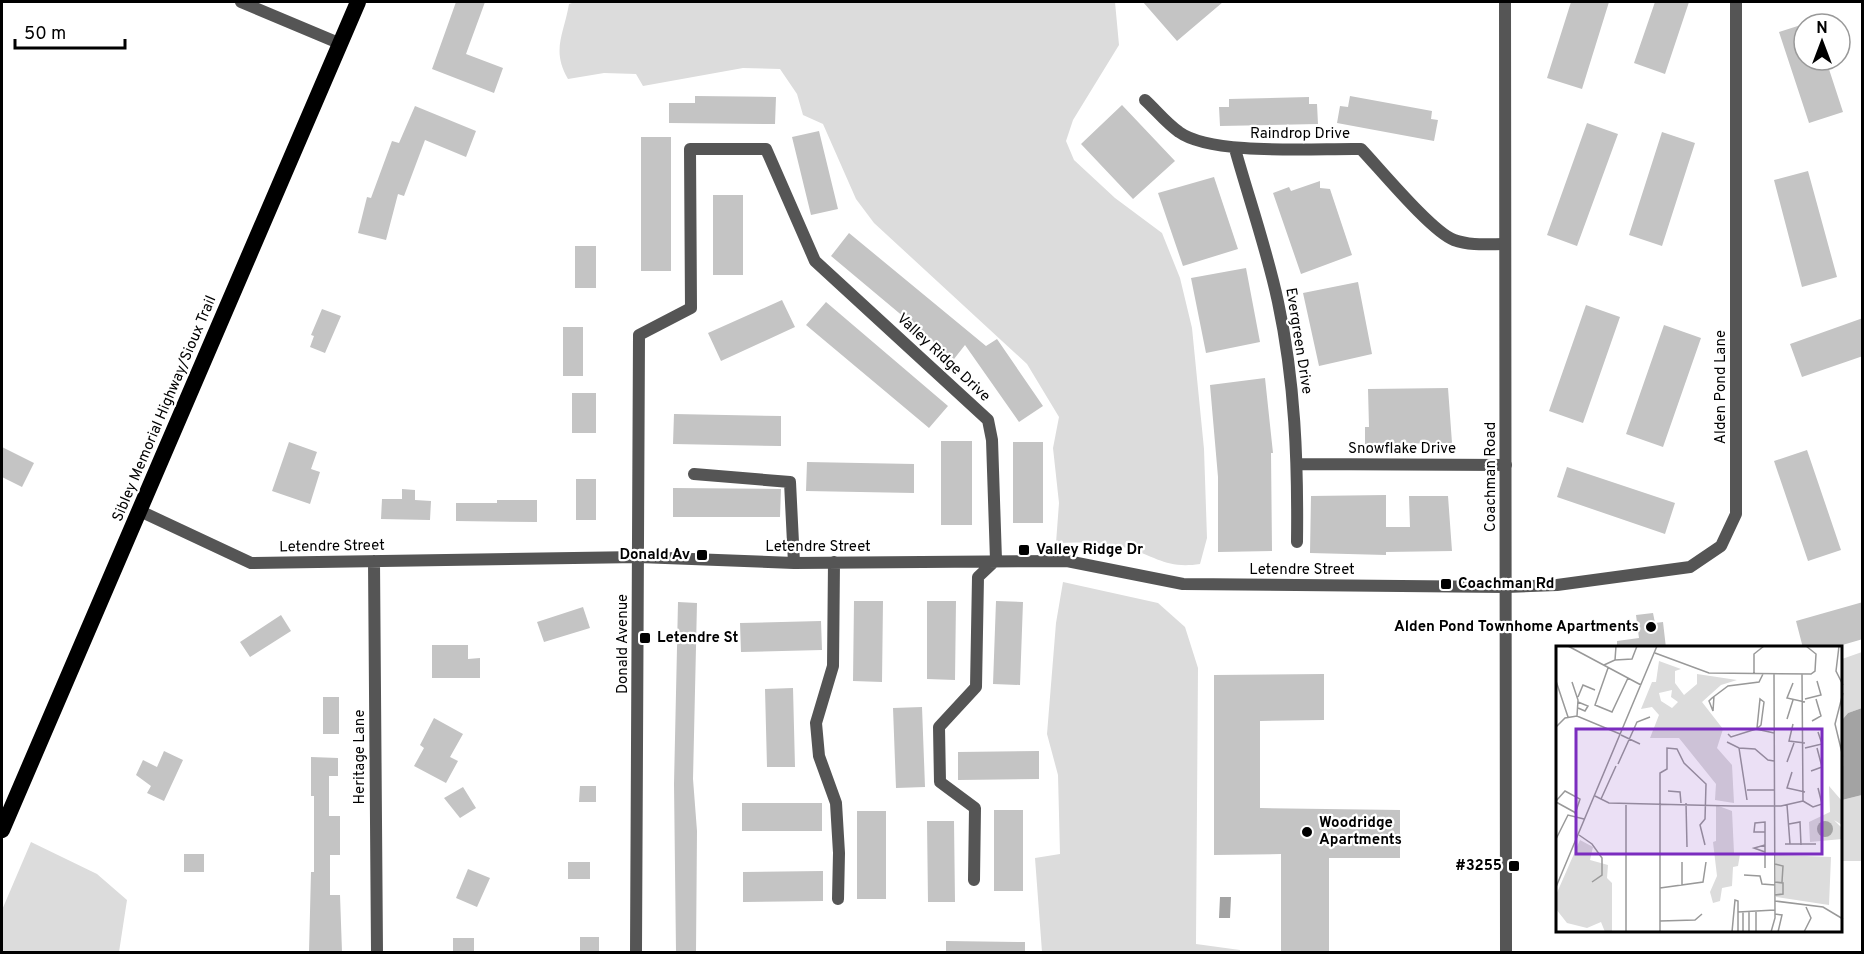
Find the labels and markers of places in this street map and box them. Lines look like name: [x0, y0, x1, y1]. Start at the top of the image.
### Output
place label: Valley Ridge Dr: [1036, 541, 1144, 560]
marker: Valley Ridge Dr: [1017, 543, 1031, 557]
place label: Donald Av: [620, 546, 690, 565]
marker: Donald Av: [695, 548, 709, 562]
place label: Coachman Rd: [1458, 575, 1554, 594]
marker: Coachman Rd: [1439, 577, 1453, 591]
place label: Alden Pond Townhome Apartments: [1394, 618, 1639, 637]
marker: Alden Pond Townhome Apartments: [1644, 620, 1658, 634]
place label: Letendre St: [657, 629, 739, 648]
marker: Letendre St: [638, 631, 652, 645]
place label: Woodridge Apartments: [1319, 814, 1402, 850]
marker: Woodridge Apartments: [1300, 825, 1314, 839]
place label: #3255: [1455, 857, 1502, 876]
marker: #3255: [1507, 859, 1521, 873]

